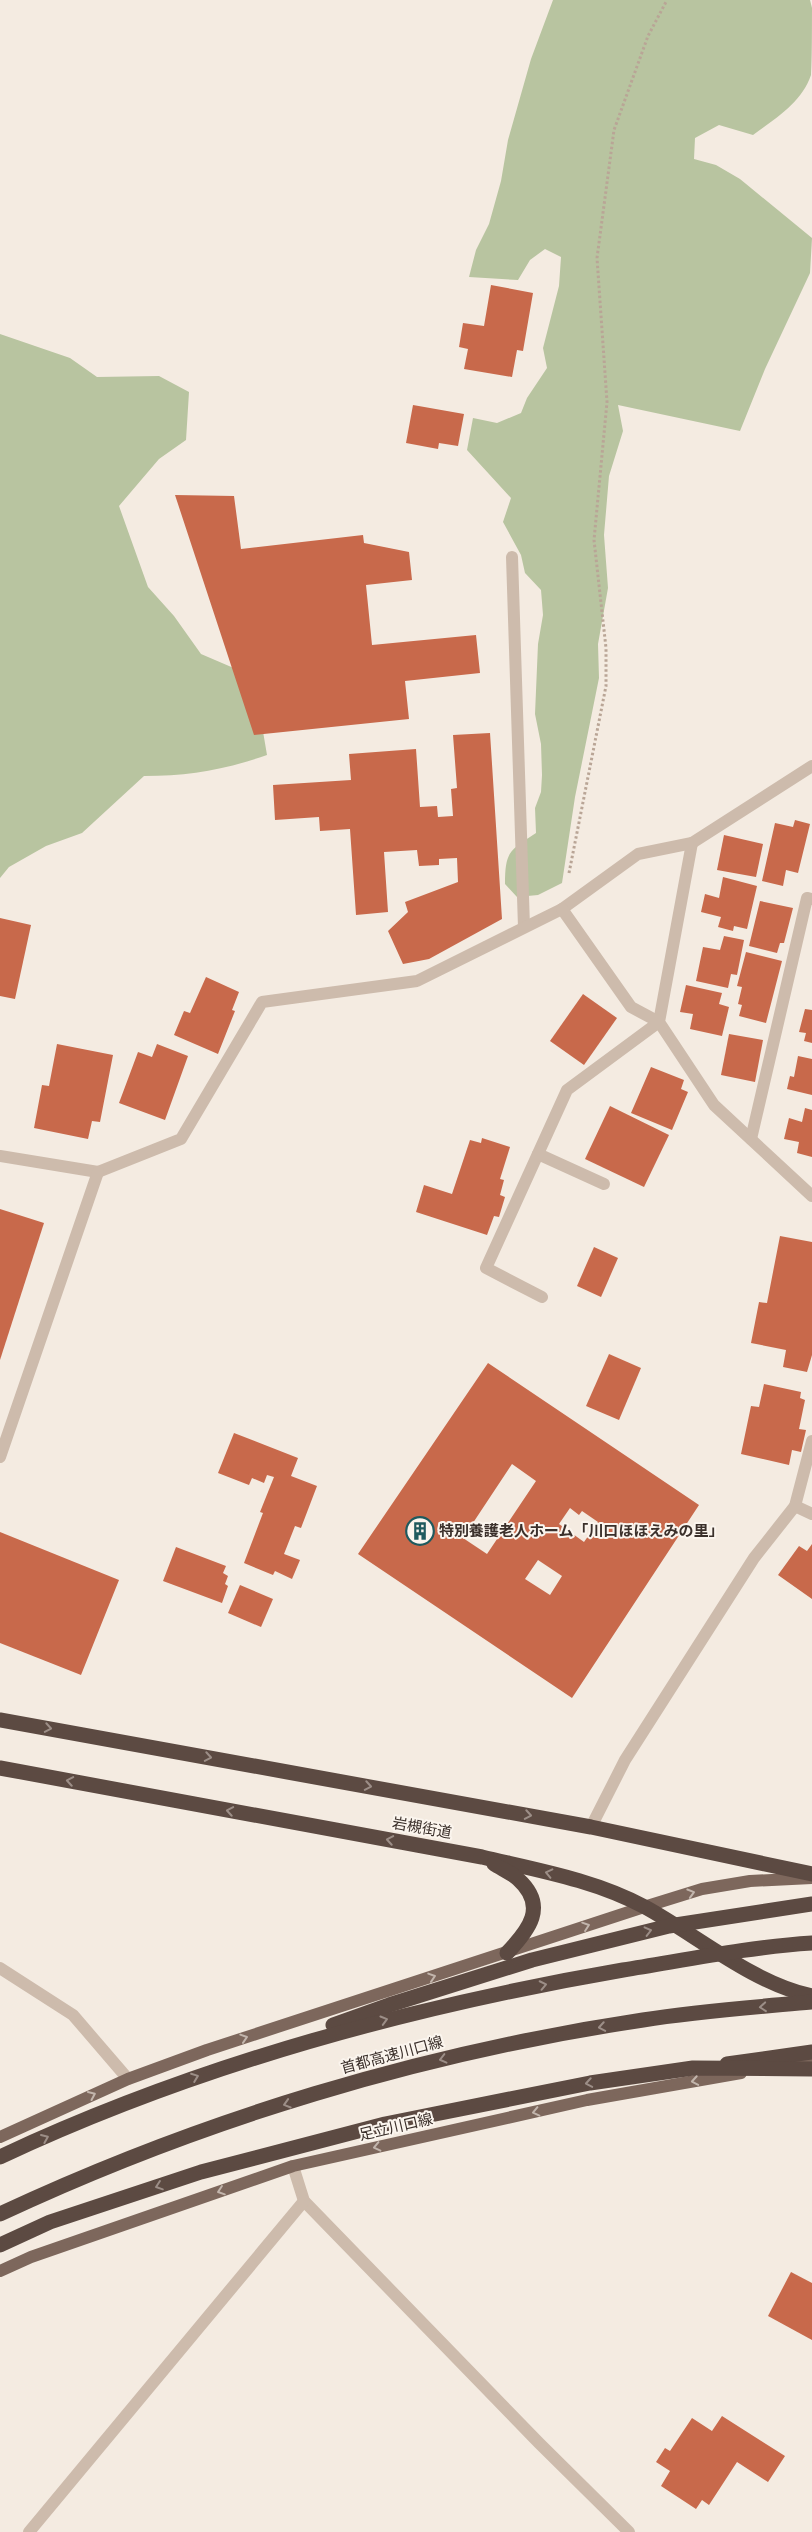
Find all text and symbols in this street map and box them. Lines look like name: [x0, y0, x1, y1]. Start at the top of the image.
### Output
building icon: 特別養護老人ホーム「川口ほほえみの里」: [405, 1516, 435, 1546]
place label: 特別養護老人ホーム「川口ほほえみの里」: [439, 1522, 724, 1540]
one-way arrow: [44, 1723, 52, 1733]
one-way arrow: [203, 1752, 212, 1762]
one-way arrow: [66, 1777, 74, 1787]
one-way arrow: [363, 1781, 372, 1791]
one-way arrow: [225, 1806, 234, 1816]
one-way arrow: [523, 1810, 532, 1820]
street label: 岩槻街道: [391, 1814, 453, 1842]
one-way arrow: [385, 1835, 394, 1846]
one-way arrow: [544, 1868, 553, 1879]
one-way arrow: [686, 1888, 694, 1898]
one-way arrow: [582, 1922, 590, 1932]
one-way arrow: [644, 1926, 653, 1937]
one-way arrow: [427, 1973, 436, 1983]
one-way arrow: [538, 1980, 547, 1990]
one-way arrow: [759, 2001, 767, 2012]
one-way arrow: [380, 2015, 388, 2025]
one-way arrow: [598, 2022, 607, 2032]
street label: 首都高速川口線: [339, 2033, 445, 2077]
one-way arrow: [239, 2034, 248, 2044]
one-way arrow: [440, 2054, 448, 2064]
one-way arrow: [190, 2073, 199, 2083]
one-way arrow: [691, 2075, 699, 2085]
one-way arrow: [585, 2078, 594, 2088]
one-way arrow: [87, 2091, 96, 2102]
one-way arrow: [283, 2098, 291, 2108]
one-way arrow: [531, 2106, 540, 2117]
street label: 足立川口線: [357, 2110, 435, 2144]
one-way arrow: [40, 2133, 49, 2144]
one-way arrow: [373, 2142, 382, 2152]
one-way arrow: [156, 2180, 164, 2190]
one-way arrow: [217, 2185, 226, 2195]

